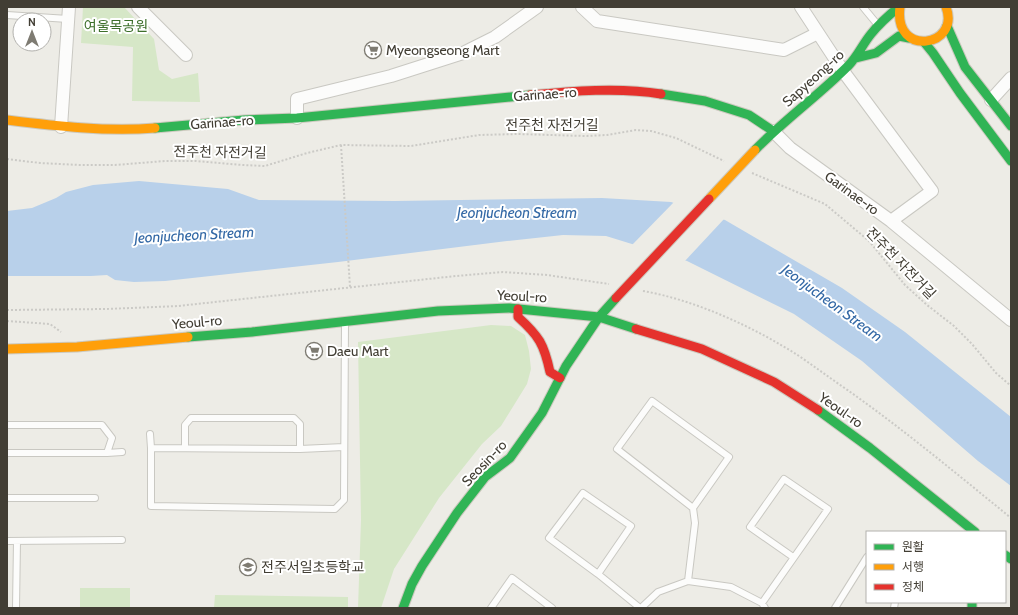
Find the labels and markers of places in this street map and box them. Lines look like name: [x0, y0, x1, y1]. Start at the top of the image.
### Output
supermarket icon: Myeongseong Mart: [363, 40, 383, 60]
place label: Myeongseong Mart: [386, 41, 500, 59]
supermarket icon: Daeu Mart: [304, 341, 324, 361]
place label: Daeu Mart: [327, 342, 389, 360]
school or university icon: 전주서일초등학교: [238, 557, 258, 577]
place label: 전주서일초등학교: [261, 558, 364, 576]

